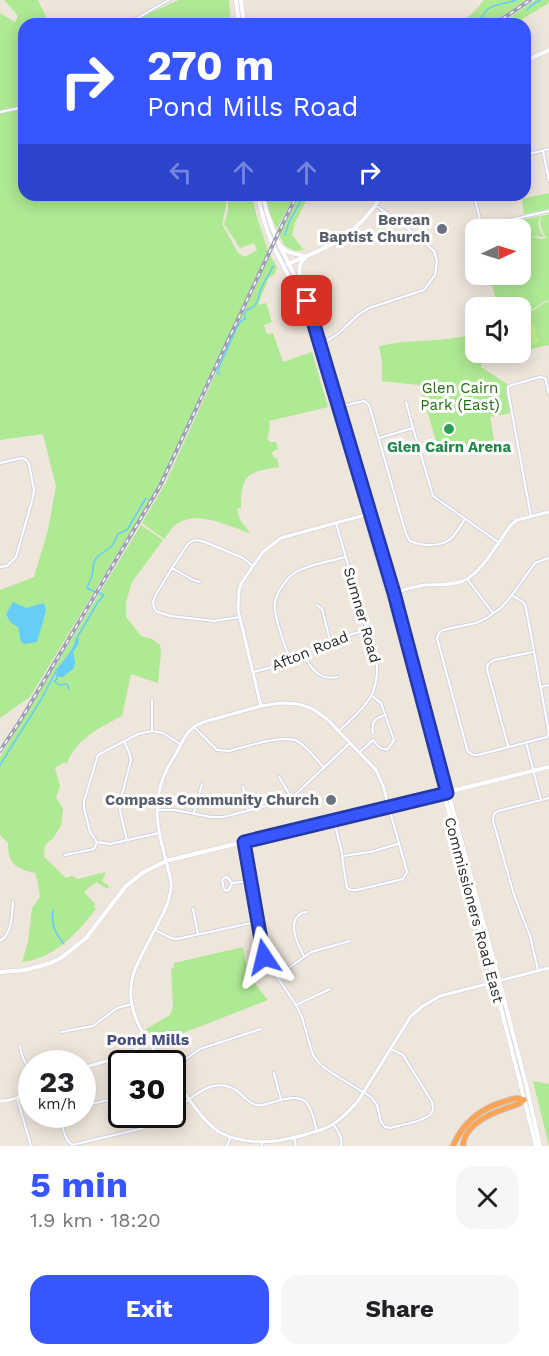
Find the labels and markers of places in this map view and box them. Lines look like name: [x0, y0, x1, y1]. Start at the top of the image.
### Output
place label: Berean Baptist Church: [319, 211, 430, 246]
marker: Berean Baptist Church: [435, 222, 449, 236]
pin: [281, 275, 332, 326]
marker: Glen Cairn Arena: [442, 422, 456, 436]
place label: Glen Cairn Arena: [387, 438, 511, 456]
place label: Compass Community Church: [105, 791, 319, 809]
marker: Compass Community Church: [324, 793, 338, 807]

